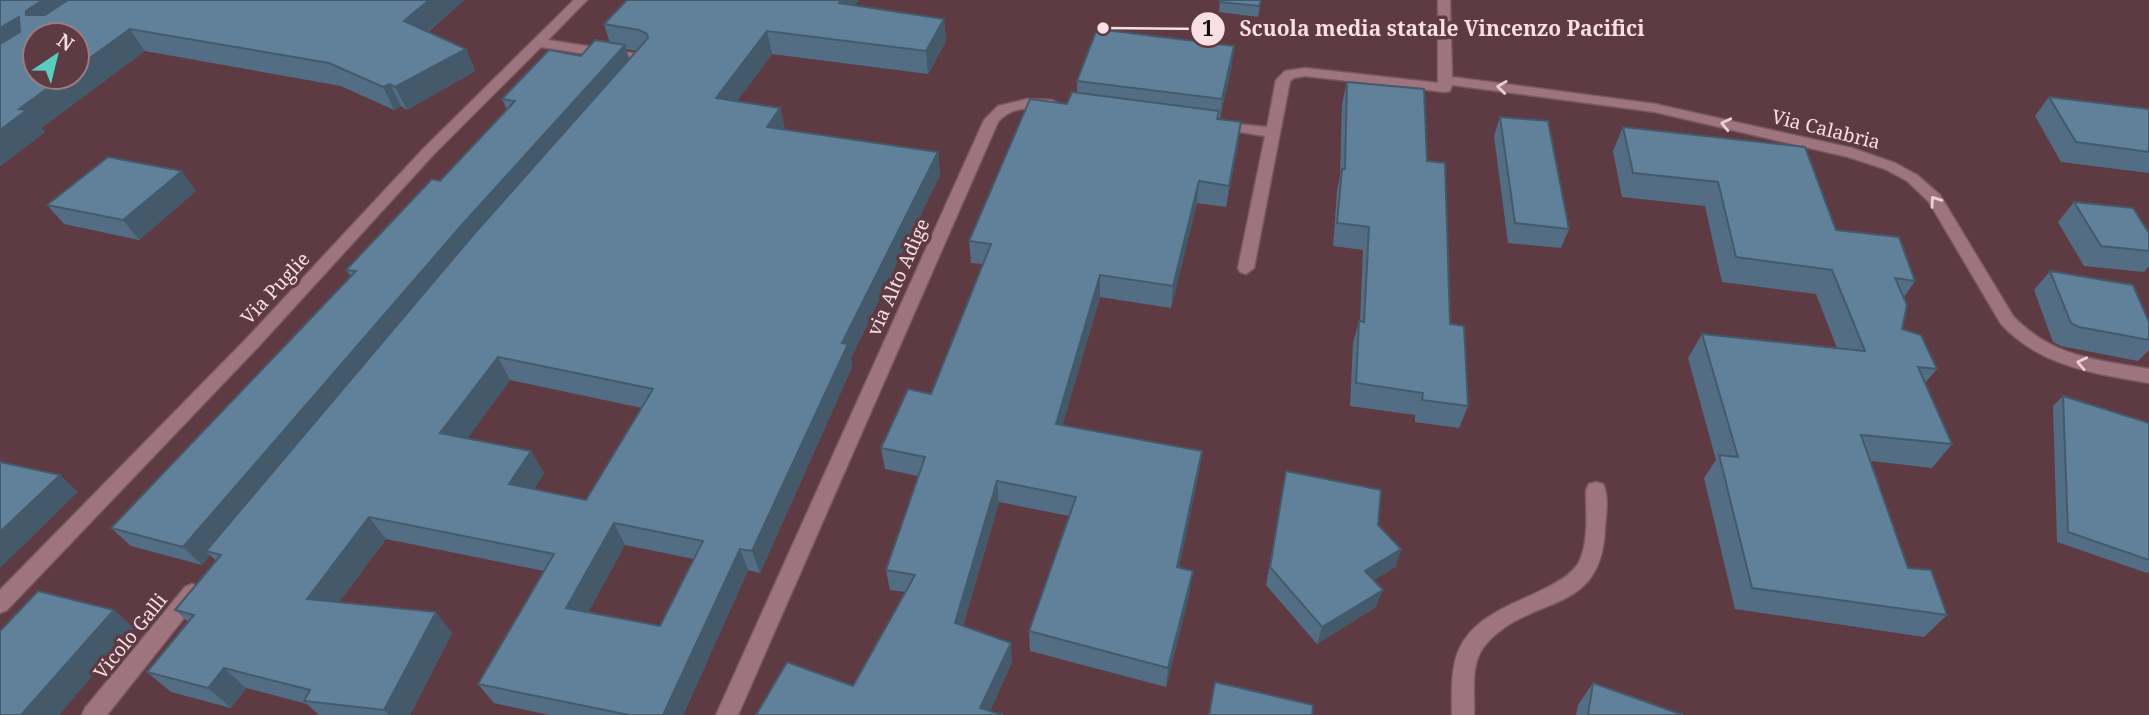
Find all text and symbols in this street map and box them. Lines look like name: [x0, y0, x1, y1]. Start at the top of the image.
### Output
callout: Scuola media statale Vincenzo Pacifici: [1191, 8, 1659, 50]
text: 1: [1202, 14, 1214, 42]
text: Scuola media statale Vincenzo Pacifici: [1239, 14, 1645, 42]
north arrow: [21, 21, 91, 91]
text: N: [52, 27, 79, 57]
one-way arrow: [1496, 79, 1508, 94]
street label: Via Calabria: [1769, 103, 1883, 155]
one-way arrow: [1720, 118, 1732, 132]
one-way arrow: [1931, 196, 1943, 209]
street label: via Alto Adige: [861, 214, 935, 340]
street label: Via Puglie: [235, 246, 315, 330]
one-way arrow: [2076, 356, 2088, 371]
street label: Vicolo Galli: [87, 588, 173, 684]

